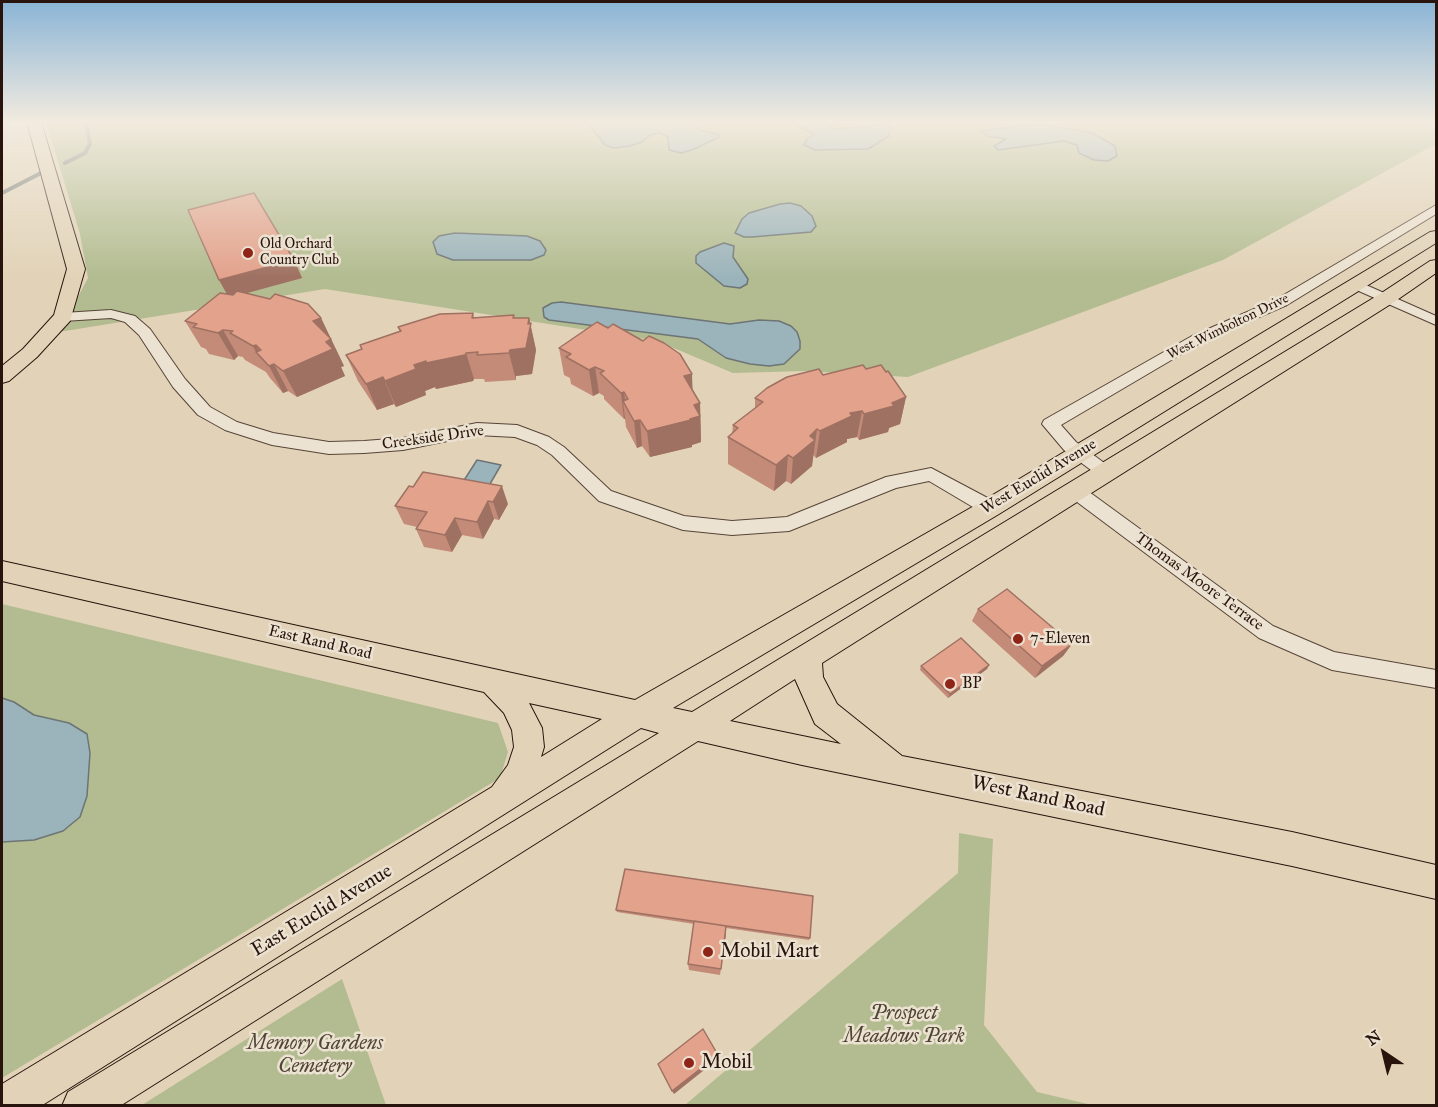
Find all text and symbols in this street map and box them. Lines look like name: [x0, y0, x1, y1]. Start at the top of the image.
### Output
place label: Old Orchard Country Club: [260, 237, 339, 270]
marker: Old Orchard Country Club: [241, 246, 255, 260]
street label: West Wimbolton Drive: [1164, 290, 1292, 364]
street label: Creekside Drive: [381, 421, 485, 455]
street label: West Euclid Avenue: [978, 435, 1100, 519]
street label: Thomas Moore Terrace: [1131, 529, 1267, 635]
street label: East Rand Road: [266, 622, 374, 664]
place label: 7-Eleven: [1030, 629, 1090, 649]
marker: 7-Eleven: [1011, 632, 1025, 646]
place label: BP: [962, 674, 982, 694]
marker: BP: [943, 677, 957, 691]
street label: West Rand Road: [969, 771, 1107, 823]
street label: East Euclid Avenue: [247, 859, 397, 963]
place label: Mobil Mart: [720, 940, 819, 964]
marker: Mobil Mart: [701, 945, 715, 959]
park label: Prospect Meadows Park: [843, 1002, 965, 1049]
north arrow: [1354, 1023, 1414, 1083]
text: N: [1362, 1026, 1384, 1050]
park label: Memory Gardens Cemetery: [247, 1032, 383, 1079]
place label: Mobil: [701, 1051, 752, 1075]
marker: Mobil: [682, 1056, 696, 1070]

